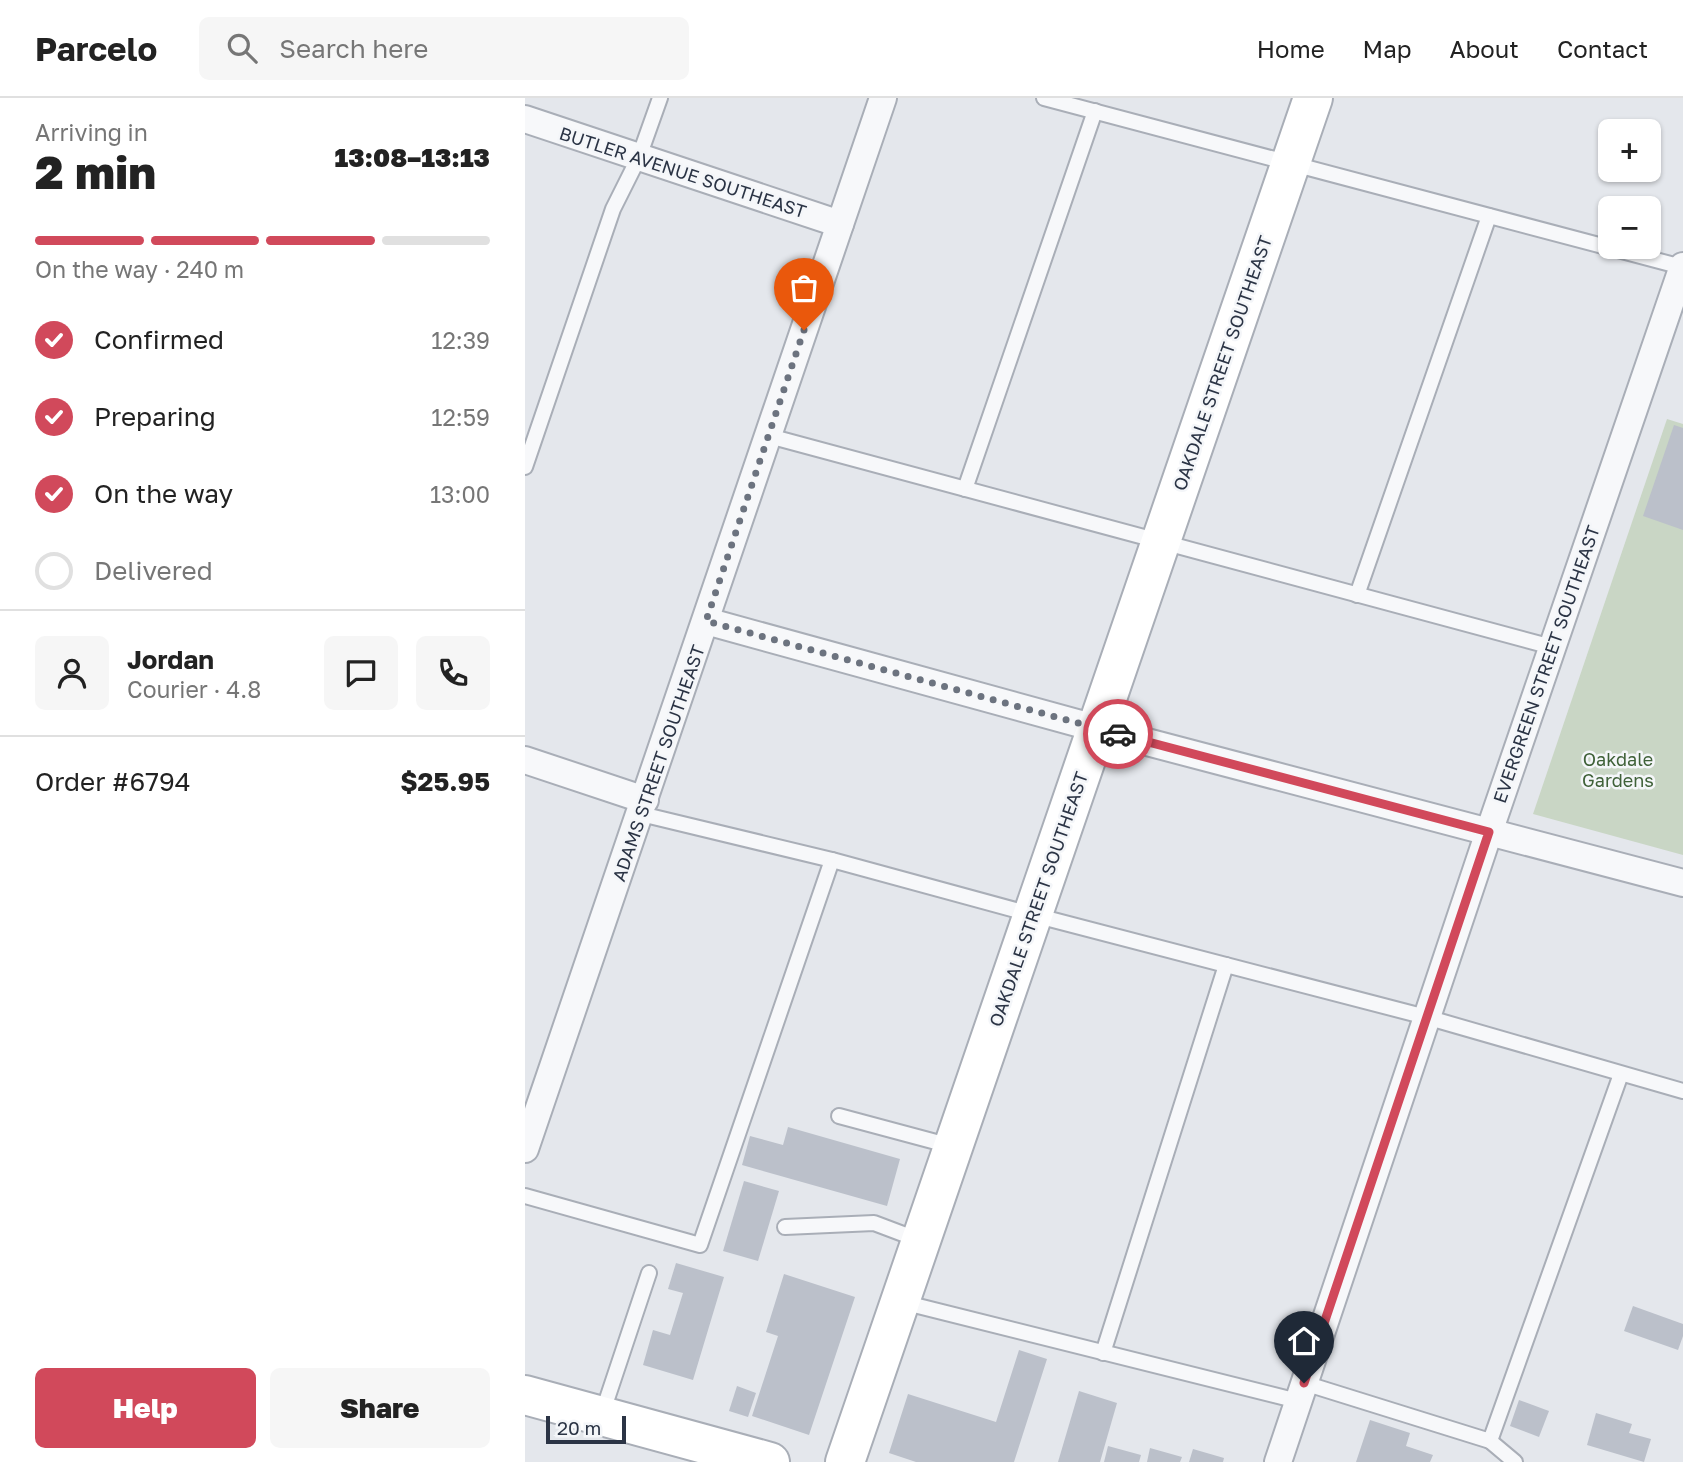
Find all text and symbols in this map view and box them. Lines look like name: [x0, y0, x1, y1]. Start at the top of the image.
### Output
search box: [199, 17, 689, 80]
text: Parcelo: [35, 29, 157, 68]
icon: search: [223, 29, 261, 67]
text: Search here: [279, 33, 428, 64]
text: Home: [1257, 34, 1325, 63]
text: Map: [1363, 34, 1412, 63]
text: About: [1450, 34, 1519, 63]
text: Contact: [1557, 34, 1648, 63]
text: Arriving in: [35, 118, 148, 146]
map controls: [1598, 119, 1661, 259]
button: +: [1598, 119, 1661, 182]
street label: BUTLER AVENUE SOUTHEAST: [557, 122, 809, 222]
text: 13:08–13:13: [334, 142, 490, 173]
text: 2 min: [35, 144, 156, 199]
button: −: [1598, 196, 1661, 259]
street label: OAKDALE STREET SOUTHEAST: [1168, 233, 1276, 493]
text: On the way · 240 m: [35, 255, 244, 283]
pin: [774, 258, 834, 330]
icon: bag: [785, 269, 823, 307]
icon: check: [35, 321, 73, 359]
text: Confirmed: [94, 324, 224, 355]
text: 12:39: [431, 326, 490, 354]
icon: check: [35, 398, 73, 436]
text: Preparing: [94, 401, 216, 432]
text: 12:59: [431, 403, 490, 431]
icon: check: [35, 475, 73, 513]
text: On the way: [94, 478, 233, 509]
text: 13:00: [430, 480, 490, 508]
street label: EVERGREEN STREET SOUTHEAST: [1488, 522, 1604, 806]
text: Delivered: [94, 555, 213, 586]
button: person: [35, 636, 109, 710]
button: chat: [324, 636, 398, 710]
button: phone: [416, 636, 490, 710]
street label: ADAMS STREET SOUTHEAST: [607, 642, 709, 884]
text: Jordan: [127, 644, 214, 675]
text: Courier · 4.8: [127, 675, 261, 703]
courier: [1083, 699, 1153, 769]
icon: car: [1099, 715, 1137, 753]
park label: Oakdale Gardens: [1582, 748, 1654, 791]
text: Order #6794: [35, 766, 191, 797]
text: $25.95: [400, 766, 490, 797]
street label: OAKDALE STREET SOUTHEAST: [984, 769, 1092, 1029]
pin: [1274, 1311, 1334, 1383]
icon: home: [1285, 1322, 1323, 1360]
button: Help: [35, 1368, 256, 1448]
button: Share: [270, 1368, 490, 1448]
scale bar: [546, 1413, 627, 1445]
text: 20 m: [557, 1416, 601, 1439]

